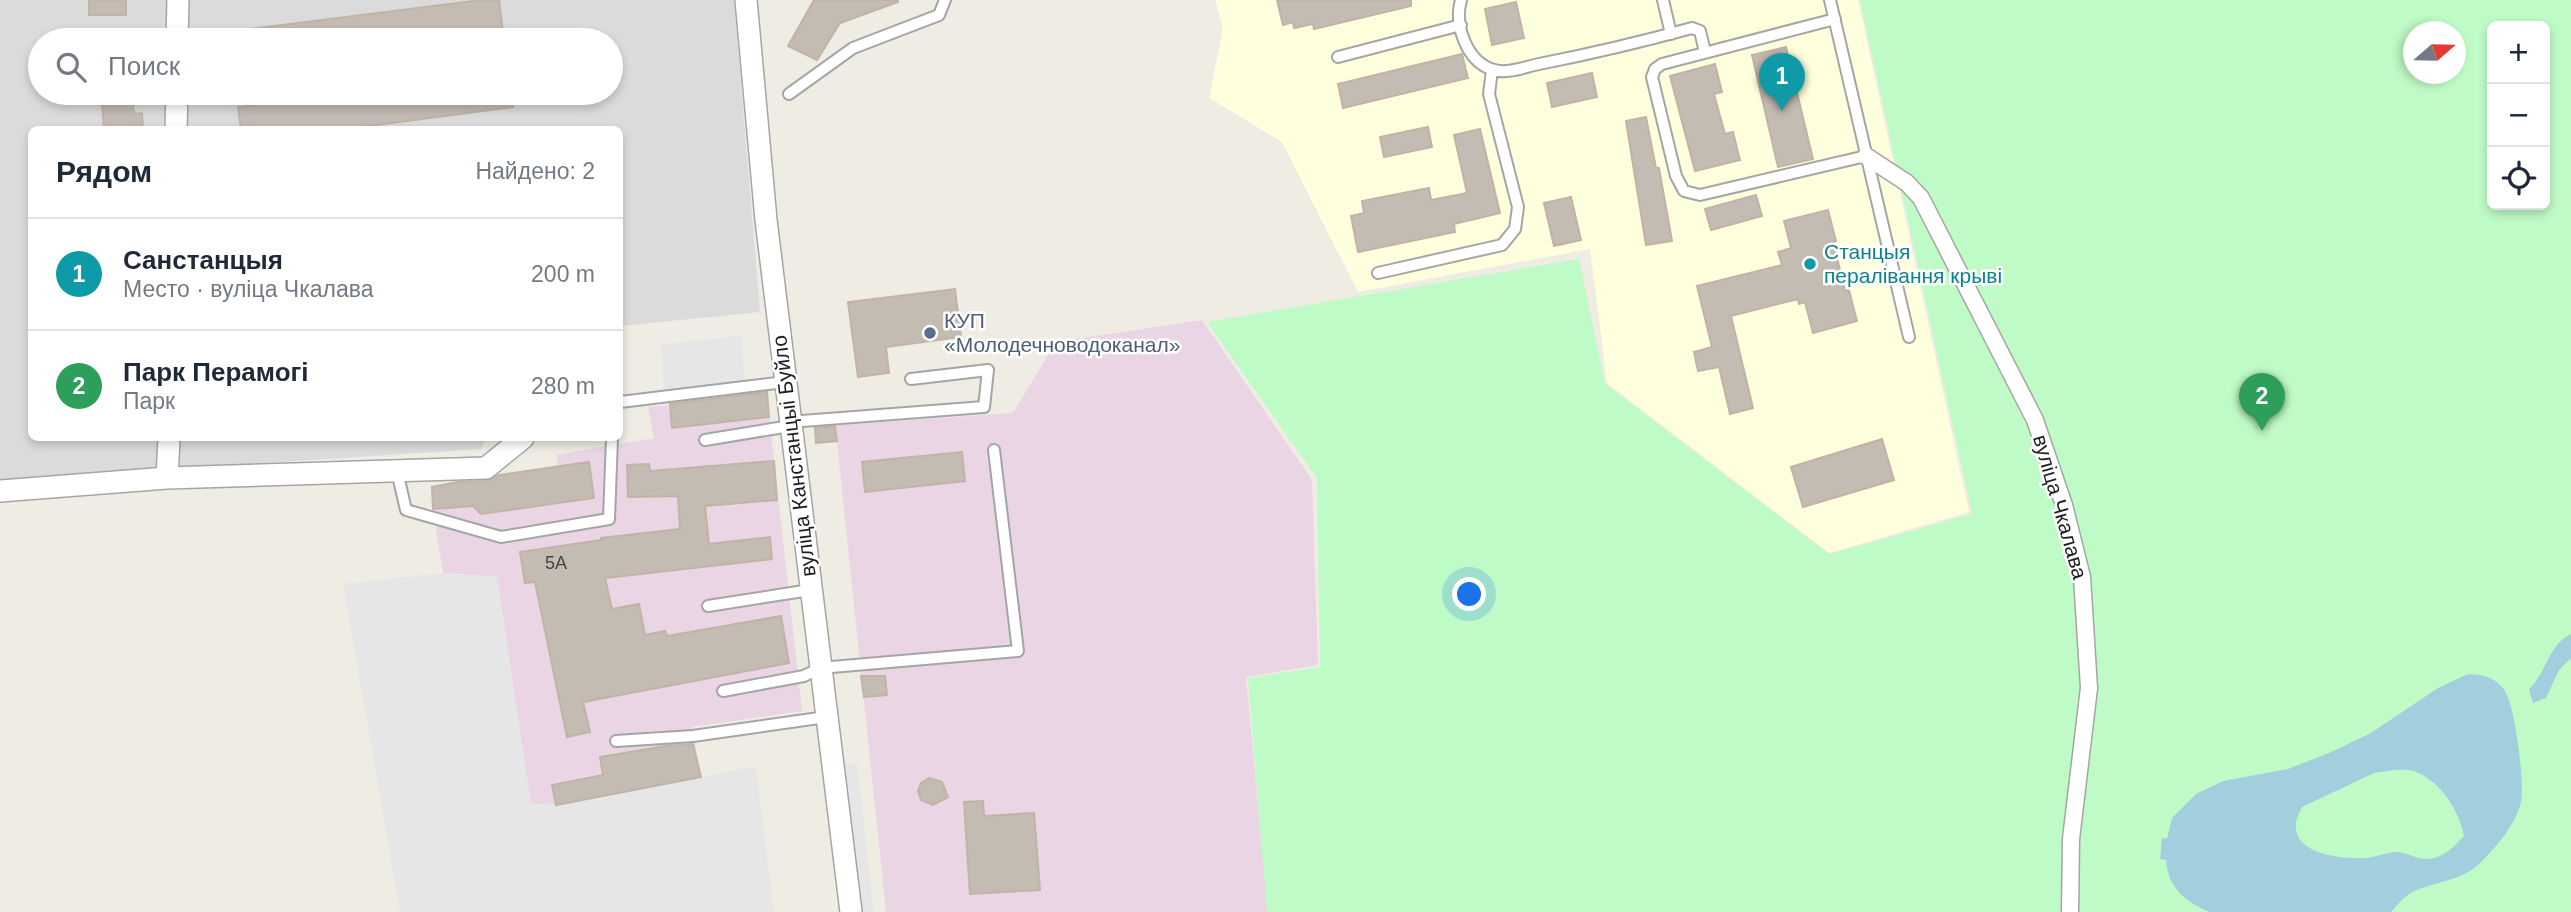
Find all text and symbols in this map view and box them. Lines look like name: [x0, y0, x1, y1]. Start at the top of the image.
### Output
north arrow: [2403, 21, 2466, 84]
map controls: [2487, 21, 2550, 210]
button: +: [2487, 21, 2550, 84]
search box: [28, 28, 623, 105]
icon: search: [52, 48, 90, 86]
text: Поиск: [108, 51, 180, 81]
pin: 1: [1759, 53, 1805, 111]
button: −: [2487, 84, 2550, 147]
button: locate: [2487, 147, 2550, 210]
text: Рядом: [56, 155, 152, 188]
text: Найдено: 2: [475, 158, 595, 184]
place label: Станцыя пералівання крыві: [1824, 240, 2002, 287]
text: Санстанцыя: [123, 245, 283, 275]
marker: Станцыя пералівання крыві: [1802, 256, 1818, 272]
text: 1: [73, 261, 85, 287]
text: 200 m: [531, 261, 595, 287]
text: Место · вуліца Чкалава: [123, 276, 373, 302]
place label: КУП «Молодечноводоканал»: [944, 309, 1180, 356]
marker: КУП «Молодечноводоканал»: [922, 325, 938, 341]
street label: вуліца Канстанцыі Буйло: [767, 334, 820, 578]
text: Парк Перамогі: [123, 357, 309, 387]
text: 2: [73, 373, 85, 399]
text: 280 m: [531, 373, 595, 399]
pin: 2: [2239, 373, 2285, 431]
text: Парк: [123, 388, 175, 414]
street label: вуліца Чкалава: [2029, 432, 2092, 582]
house number: 5А: [545, 553, 567, 573]
your location: [1452, 577, 1486, 611]

